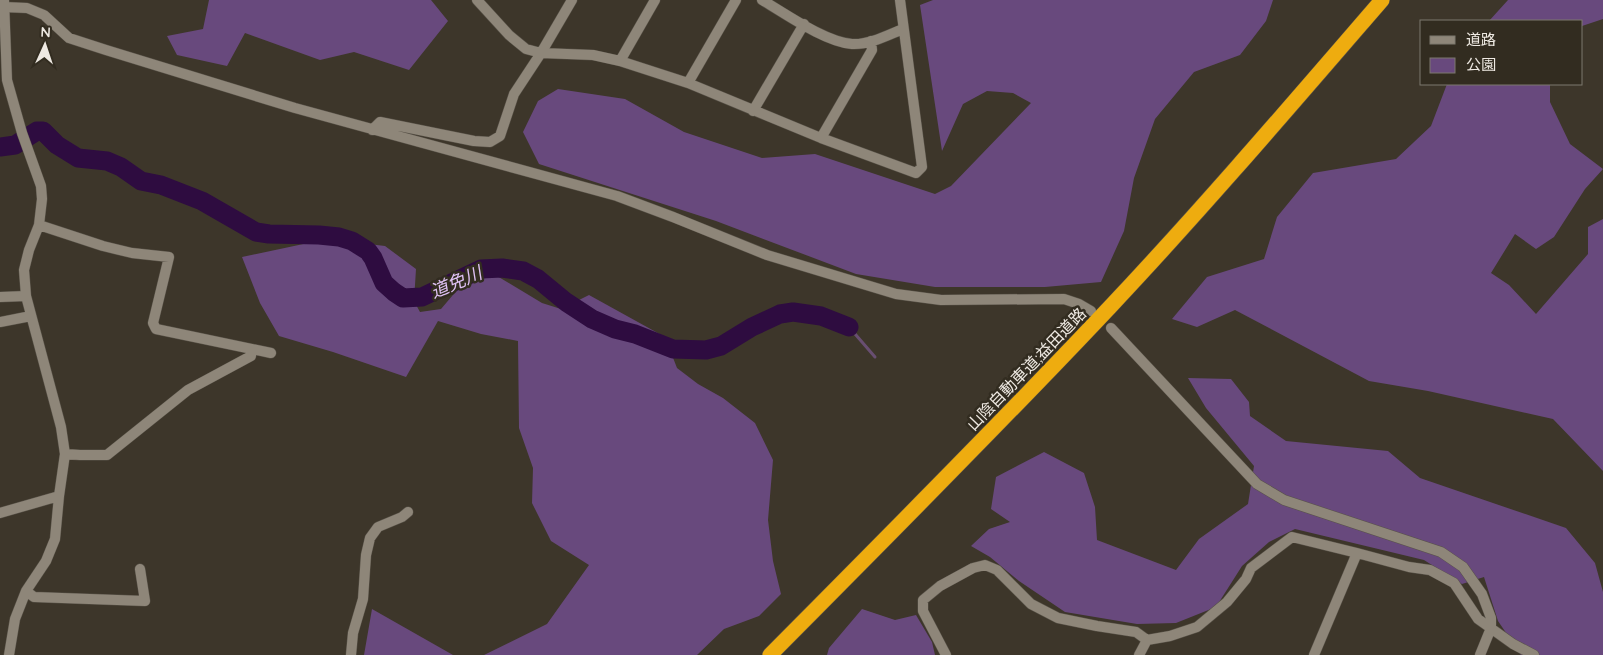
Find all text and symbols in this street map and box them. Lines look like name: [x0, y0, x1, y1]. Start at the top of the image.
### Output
north arrow: [20, 20, 70, 70]
legend: [1420, 20, 1583, 85]
text: N: [40, 23, 51, 41]
text: 道路: [1466, 30, 1496, 49]
text: 公園: [1466, 55, 1496, 74]
water label: 道免川: [427, 260, 487, 303]
street label: 山陰自動車道;益田道路: [962, 303, 1090, 435]

